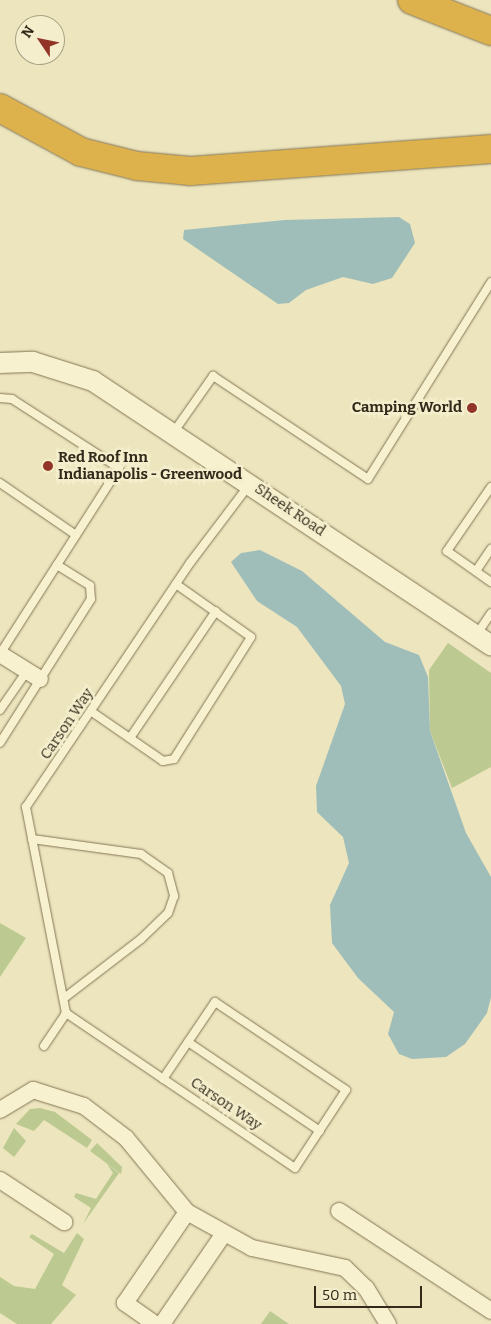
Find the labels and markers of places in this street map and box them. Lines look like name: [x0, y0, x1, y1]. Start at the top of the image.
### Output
place label: Camping World: [352, 399, 462, 417]
marker: Camping World: [466, 402, 478, 414]
place label: Red Roof Inn Indianapolis - Greenwood: [58, 448, 242, 483]
marker: Red Roof Inn Indianapolis - Greenwood: [42, 460, 54, 472]

